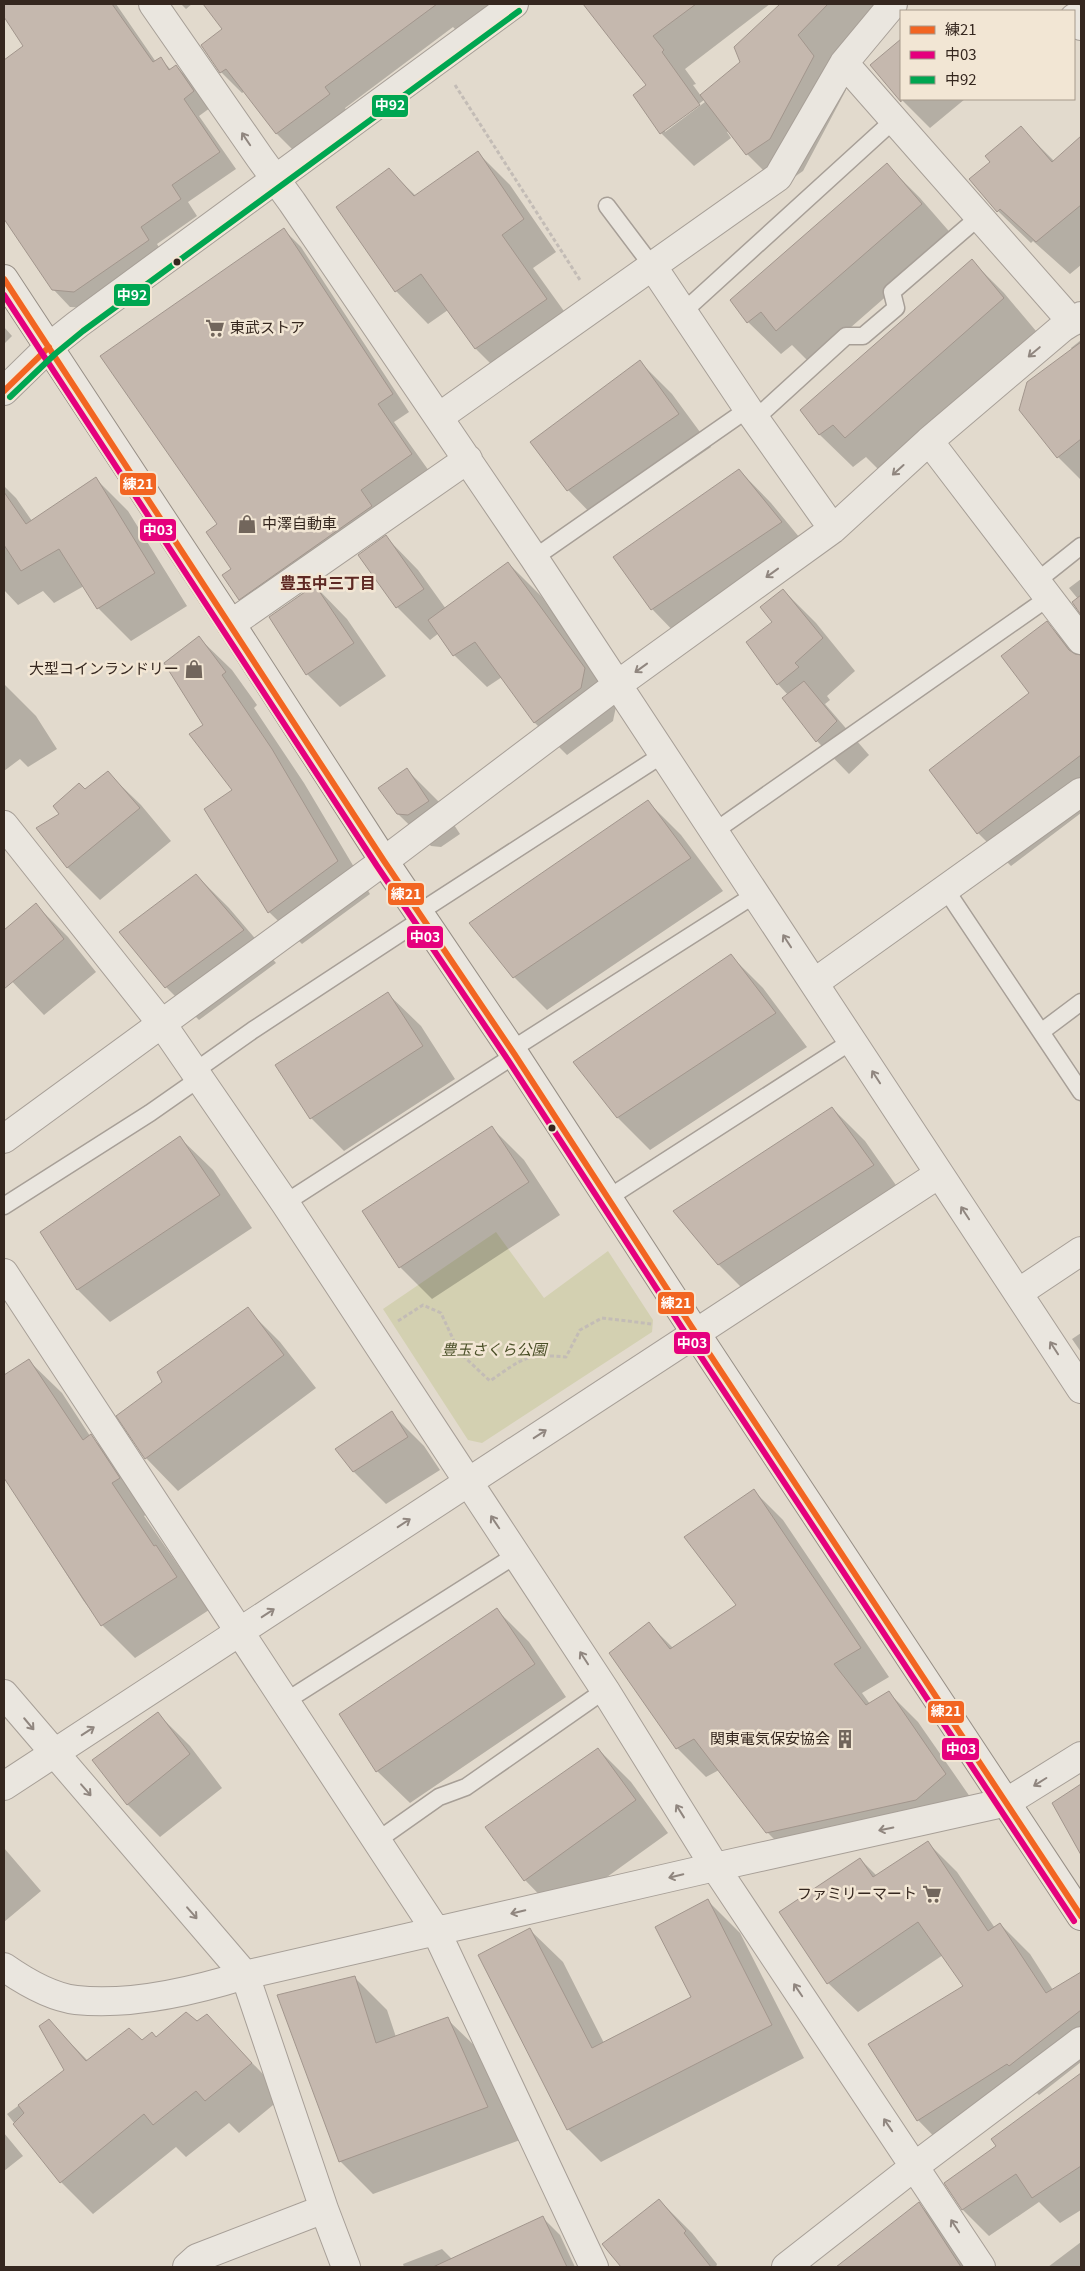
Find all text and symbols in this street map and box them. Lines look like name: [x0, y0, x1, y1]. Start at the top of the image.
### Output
legend: [900, 10, 1075, 100]
text: 練21: [945, 18, 977, 39]
text: 中03: [945, 43, 977, 64]
text: 中92: [945, 68, 977, 89]
line badge: 中92: [371, 94, 409, 118]
text: 中92: [375, 94, 405, 114]
one-way arrow: [241, 132, 251, 146]
unlabelled marker: [172, 257, 182, 267]
line badge: 中92: [113, 283, 151, 307]
text: 中92: [117, 284, 147, 304]
place label: 東武ストア: [230, 316, 305, 337]
supermarket icon: 東武ストア: [204, 317, 226, 339]
one-way arrow: [1027, 346, 1040, 358]
one-way arrow: [891, 464, 904, 476]
line badge: 練21: [119, 472, 157, 496]
text: 練21: [123, 473, 153, 493]
place label: 中澤自動車: [262, 512, 337, 533]
shop icon: 中澤自動車: [236, 513, 258, 535]
line badge: 中03: [139, 518, 177, 542]
text: 中03: [143, 519, 173, 539]
one-way arrow: [765, 568, 779, 578]
district label: 豊玉中三丁目: [280, 570, 376, 594]
place label: 大型コインランドリー: [29, 657, 179, 678]
shop icon: 大型コインランドリー: [183, 658, 205, 680]
one-way arrow: [634, 663, 648, 673]
line badge: 練21: [387, 882, 425, 906]
text: 練21: [391, 883, 421, 903]
line badge: 中03: [406, 925, 444, 949]
text: 中03: [410, 926, 440, 946]
one-way arrow: [781, 934, 792, 948]
one-way arrow: [870, 1070, 881, 1084]
unlabelled marker: [547, 1123, 557, 1133]
one-way arrow: [960, 1206, 970, 1220]
line badge: 練21: [657, 1291, 695, 1315]
text: 練21: [661, 1292, 691, 1312]
line badge: 中03: [673, 1331, 711, 1355]
text: 中03: [677, 1332, 707, 1352]
park label: 豊玉さくら公園: [441, 1338, 548, 1359]
one-way arrow: [1049, 1342, 1059, 1356]
one-way arrow: [532, 1429, 546, 1439]
one-way arrow: [490, 1516, 500, 1530]
one-way arrow: [397, 1518, 411, 1529]
one-way arrow: [261, 1608, 275, 1618]
one-way arrow: [579, 1652, 589, 1666]
line badge: 練21: [927, 1700, 965, 1724]
text: 練21: [931, 1700, 961, 1720]
one-way arrow: [23, 1717, 35, 1730]
one-way arrow: [81, 1725, 95, 1735]
place label: 関東電気保安協会: [710, 1727, 830, 1748]
building icon: 関東電気保安協会: [834, 1728, 856, 1750]
line badge: 中03: [941, 1737, 980, 1761]
text: 中03: [946, 1738, 976, 1758]
one-way arrow: [1033, 1777, 1047, 1787]
one-way arrow: [80, 1783, 91, 1796]
one-way arrow: [675, 1804, 685, 1818]
one-way arrow: [879, 1825, 895, 1834]
one-way arrow: [669, 1872, 685, 1881]
place label: ファミリーマート: [797, 1882, 917, 1903]
supermarket icon: ファミリーマート: [921, 1883, 943, 1905]
one-way arrow: [186, 1907, 197, 1920]
one-way arrow: [510, 1908, 526, 1918]
one-way arrow: [792, 1983, 803, 1997]
one-way arrow: [883, 2118, 893, 2132]
one-way arrow: [950, 2220, 960, 2234]

